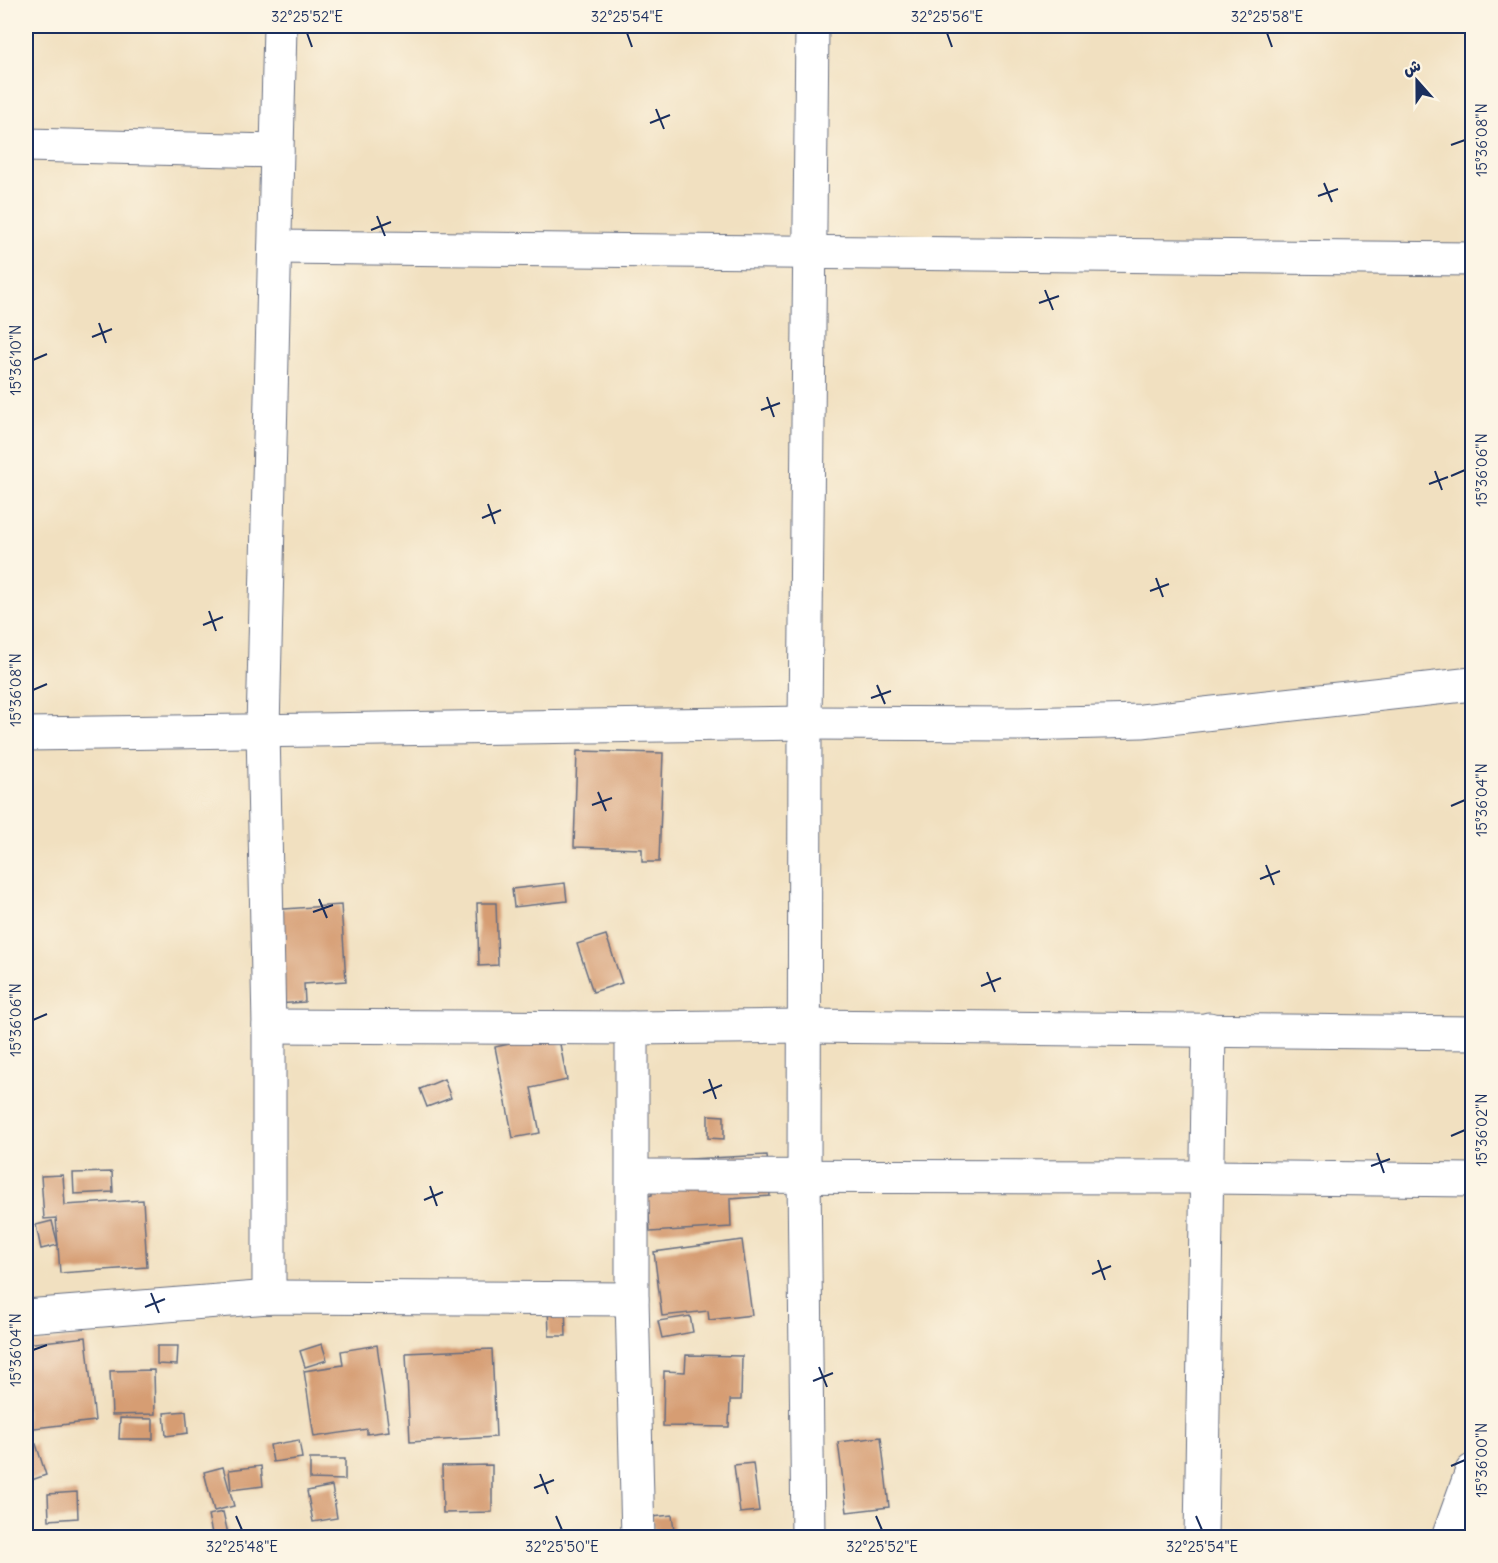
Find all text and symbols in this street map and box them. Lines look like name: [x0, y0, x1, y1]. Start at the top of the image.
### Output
text: 32°25'52"E: [271, 7, 343, 26]
text: 32°25'54"E: [591, 7, 664, 26]
text: 32°25'56"E: [911, 7, 984, 26]
text: 32°25'58"E: [1231, 7, 1304, 26]
north arrow: [1387, 51, 1447, 111]
text: ش: [1400, 55, 1423, 79]
text: 15°36'08"N: [1472, 103, 1491, 177]
text: 15°36'10"N: [6, 325, 25, 395]
text: 15°36'06"N: [1472, 433, 1491, 507]
text: 15°36'08"N: [6, 653, 25, 727]
text: 15°36'04"N: [1472, 763, 1491, 837]
text: 15°36'06"N: [6, 983, 25, 1057]
text: 15°36'02"N: [1472, 1093, 1491, 1167]
text: 15°36'04"N: [6, 1313, 25, 1387]
text: 15°36'00"N: [1472, 1423, 1491, 1497]
text: 32°25'48"E: [206, 1537, 278, 1556]
text: 32°25'50"E: [525, 1537, 599, 1556]
text: 32°25'52"E: [846, 1537, 918, 1556]
text: 32°25'54"E: [1166, 1537, 1239, 1556]

